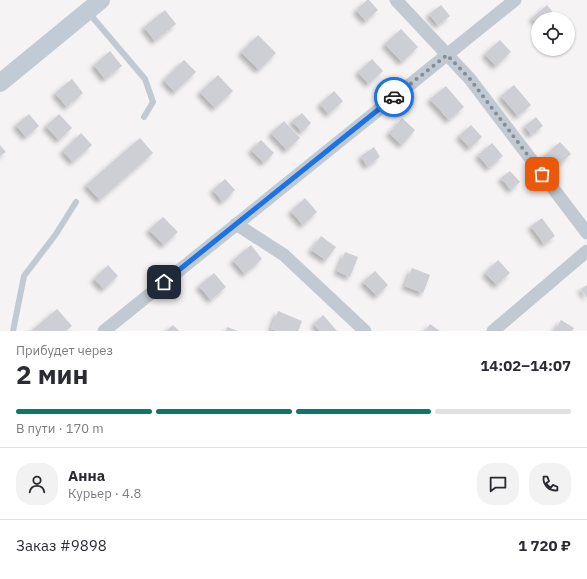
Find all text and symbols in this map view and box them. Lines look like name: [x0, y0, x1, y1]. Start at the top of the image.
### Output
map controls: [531, 12, 575, 56]
button: locate: [531, 12, 575, 56]
courier: [374, 77, 414, 117]
icon: car: [383, 86, 405, 108]
pin: [525, 157, 559, 191]
icon: bag: [531, 163, 553, 185]
pin: [147, 265, 181, 299]
icon: home: [153, 271, 175, 293]
text: Прибудет через: [16, 342, 113, 359]
text: 14:02–14:07: [480, 356, 571, 375]
text: 2 мин: [16, 357, 88, 391]
text: В пути · 170 m: [16, 420, 104, 437]
button: person: [16, 463, 58, 505]
button: chat: [477, 463, 519, 505]
button: phone: [529, 463, 571, 505]
text: Анна: [68, 466, 105, 485]
text: Курьер · 4.8: [68, 485, 141, 502]
text: Заказ #9898: [16, 536, 107, 555]
text: 1 720 ₽: [518, 536, 571, 555]

